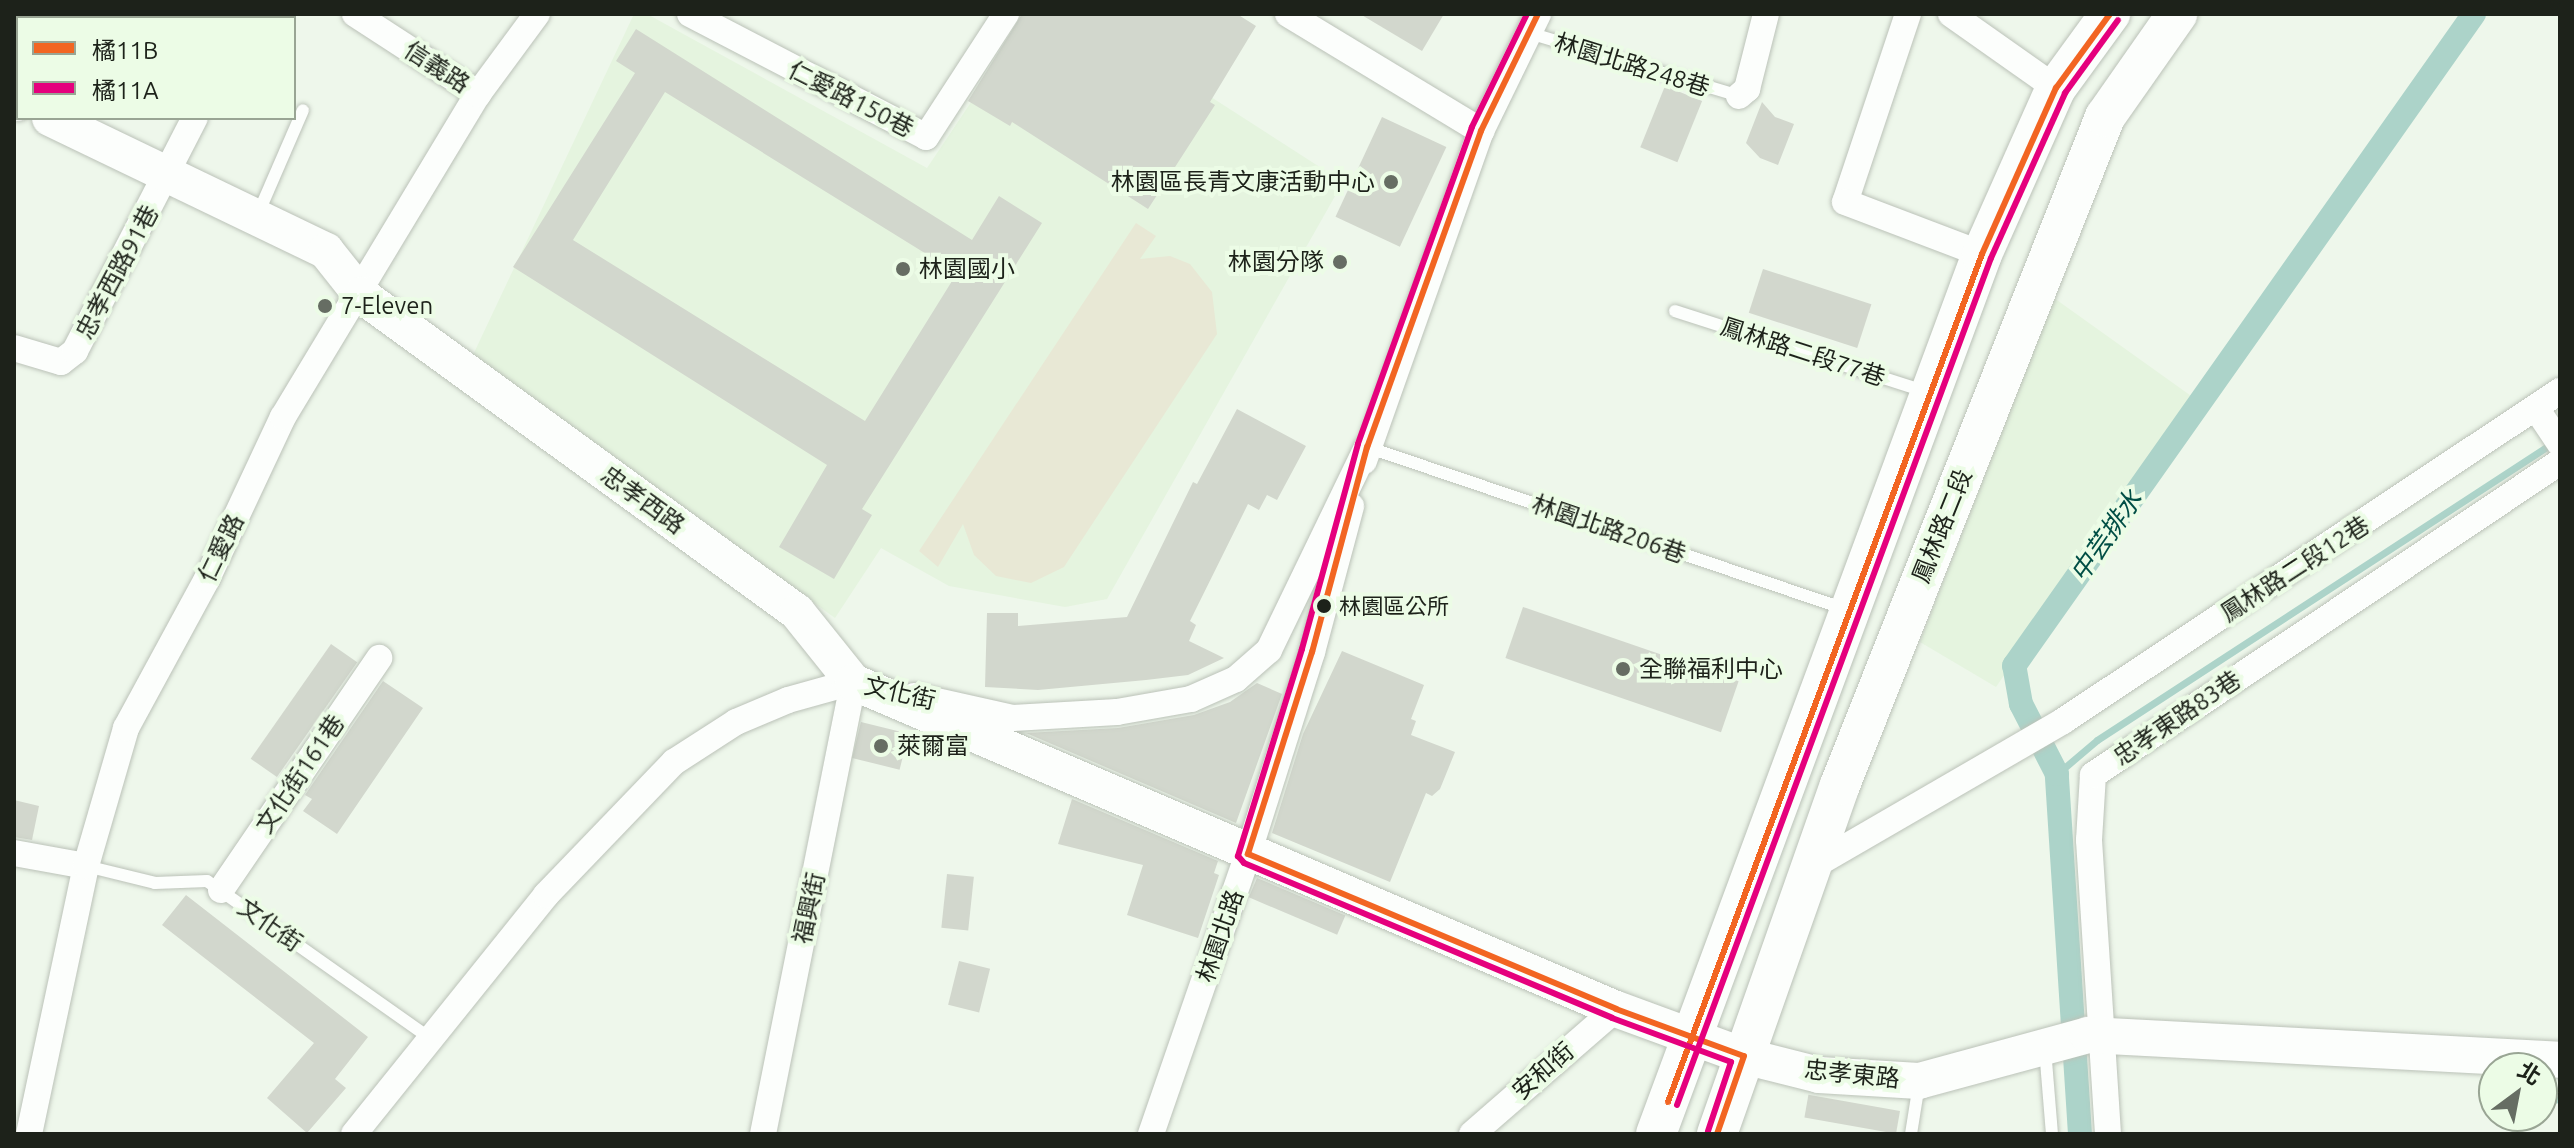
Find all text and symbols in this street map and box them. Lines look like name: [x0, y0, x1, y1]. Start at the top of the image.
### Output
legend: [16, 16, 296, 120]
street label: 林園北路248巷: [1551, 28, 1713, 102]
street label: 信義路: [399, 35, 475, 99]
text: 橘11B: [92, 37, 158, 64]
street label: 仁愛路150巷: [784, 55, 918, 143]
text: 橘11A: [92, 77, 159, 104]
place label: 林園區長青文康活動中心: [1111, 168, 1375, 196]
marker: 林園區長青文康活動中心: [1382, 173, 1400, 191]
street label: 忠孝西路91巷: [70, 200, 164, 344]
place label: 林園分隊: [1228, 248, 1324, 276]
marker: 林園分隊: [1331, 253, 1349, 271]
place label: 林園國小: [919, 255, 1015, 283]
marker: 林園國小: [894, 260, 912, 278]
place label: 7-Eleven: [341, 292, 433, 320]
marker: 7-Eleven: [316, 297, 334, 315]
street label: 鳳林路二段77巷: [1717, 312, 1889, 392]
street label: 忠孝西路: [596, 460, 690, 540]
street label: 鳳林路二段: [1906, 465, 1978, 587]
water label: 中芸排水: [2063, 484, 2149, 588]
street label: 林園北路206巷: [1528, 489, 1690, 569]
street label: 仁愛路: [192, 509, 250, 587]
street label: 鳳林路二段12巷: [2215, 510, 2375, 628]
place label: 林園區公所: [1339, 593, 1449, 619]
marker: 林園區公所: [1316, 598, 1332, 614]
place label: 全聯福利中心: [1639, 655, 1783, 683]
marker: 全聯福利中心: [1614, 660, 1632, 678]
street label: 忠孝東路83巷: [2108, 665, 2246, 771]
street label: 文化街: [862, 671, 938, 715]
street label: 文化街161巷: [250, 709, 350, 839]
place label: 萊爾富: [897, 732, 969, 760]
marker: 萊爾富: [872, 737, 890, 755]
street label: 福興街: [787, 870, 831, 946]
street label: 林園北路: [1191, 886, 1249, 986]
street label: 文化街: [232, 893, 308, 957]
street label: 安和街: [1506, 1037, 1580, 1105]
north arrow: [2478, 1052, 2558, 1132]
street label: 忠孝東路: [1803, 1055, 1901, 1093]
text: 北: [2514, 1056, 2546, 1089]

